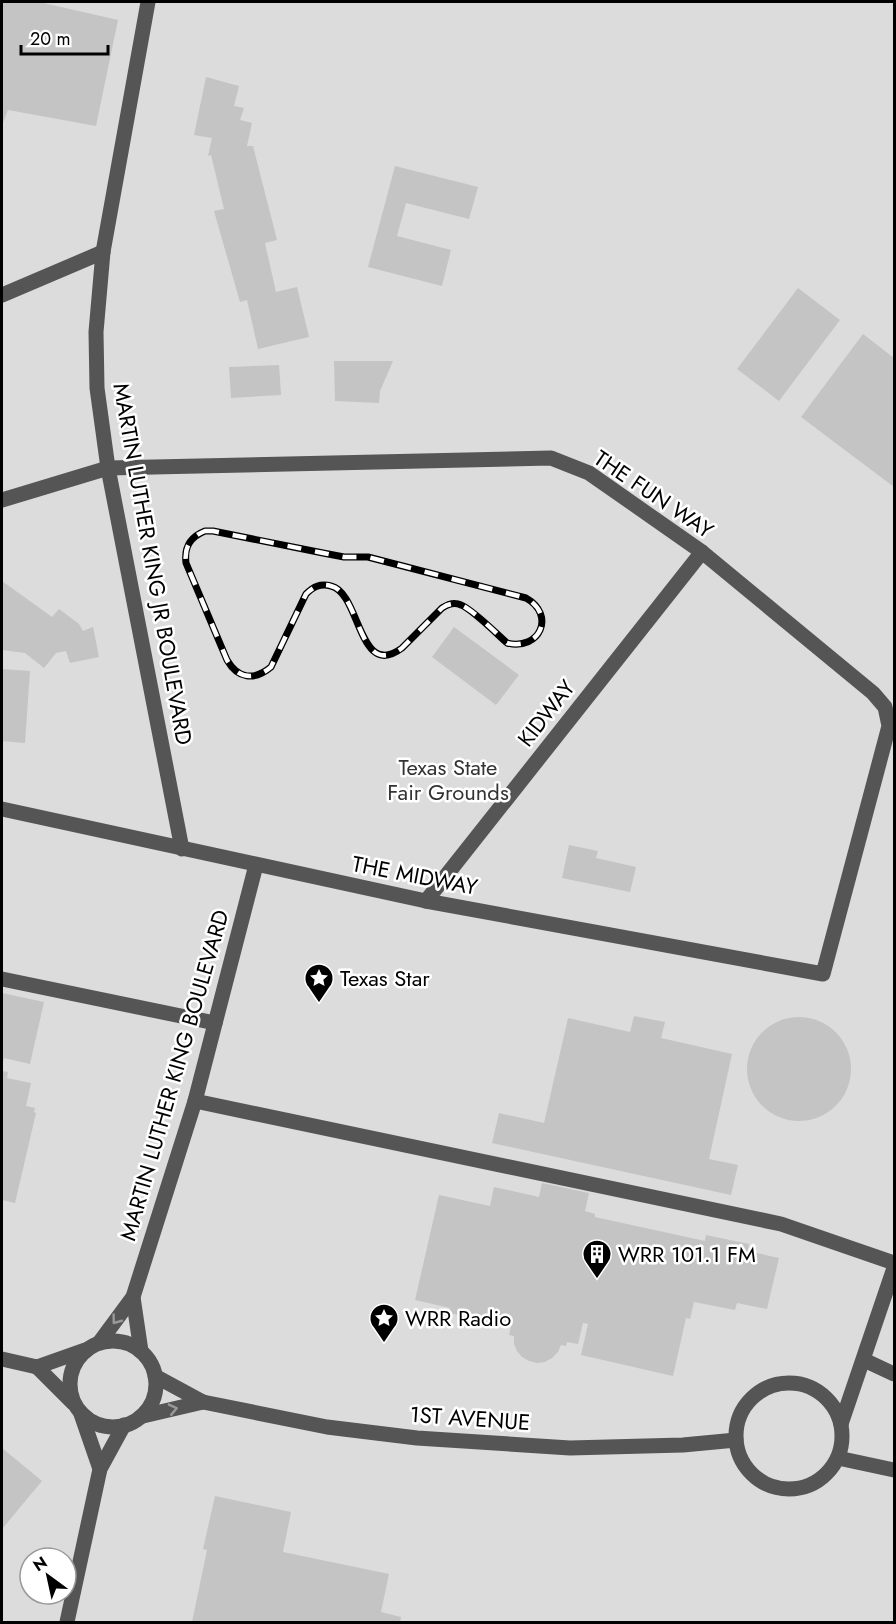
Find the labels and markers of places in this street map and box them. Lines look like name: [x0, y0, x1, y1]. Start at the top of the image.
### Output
place icon: Texas Star: [303, 962, 335, 1004]
place label: Texas Star: [340, 962, 430, 994]
building icon: WRR 101.1 FM: [581, 1238, 613, 1280]
place label: WRR 101.1 FM: [618, 1238, 756, 1270]
place icon: WRR Radio: [368, 1302, 400, 1344]
place label: WRR Radio: [405, 1302, 511, 1334]

